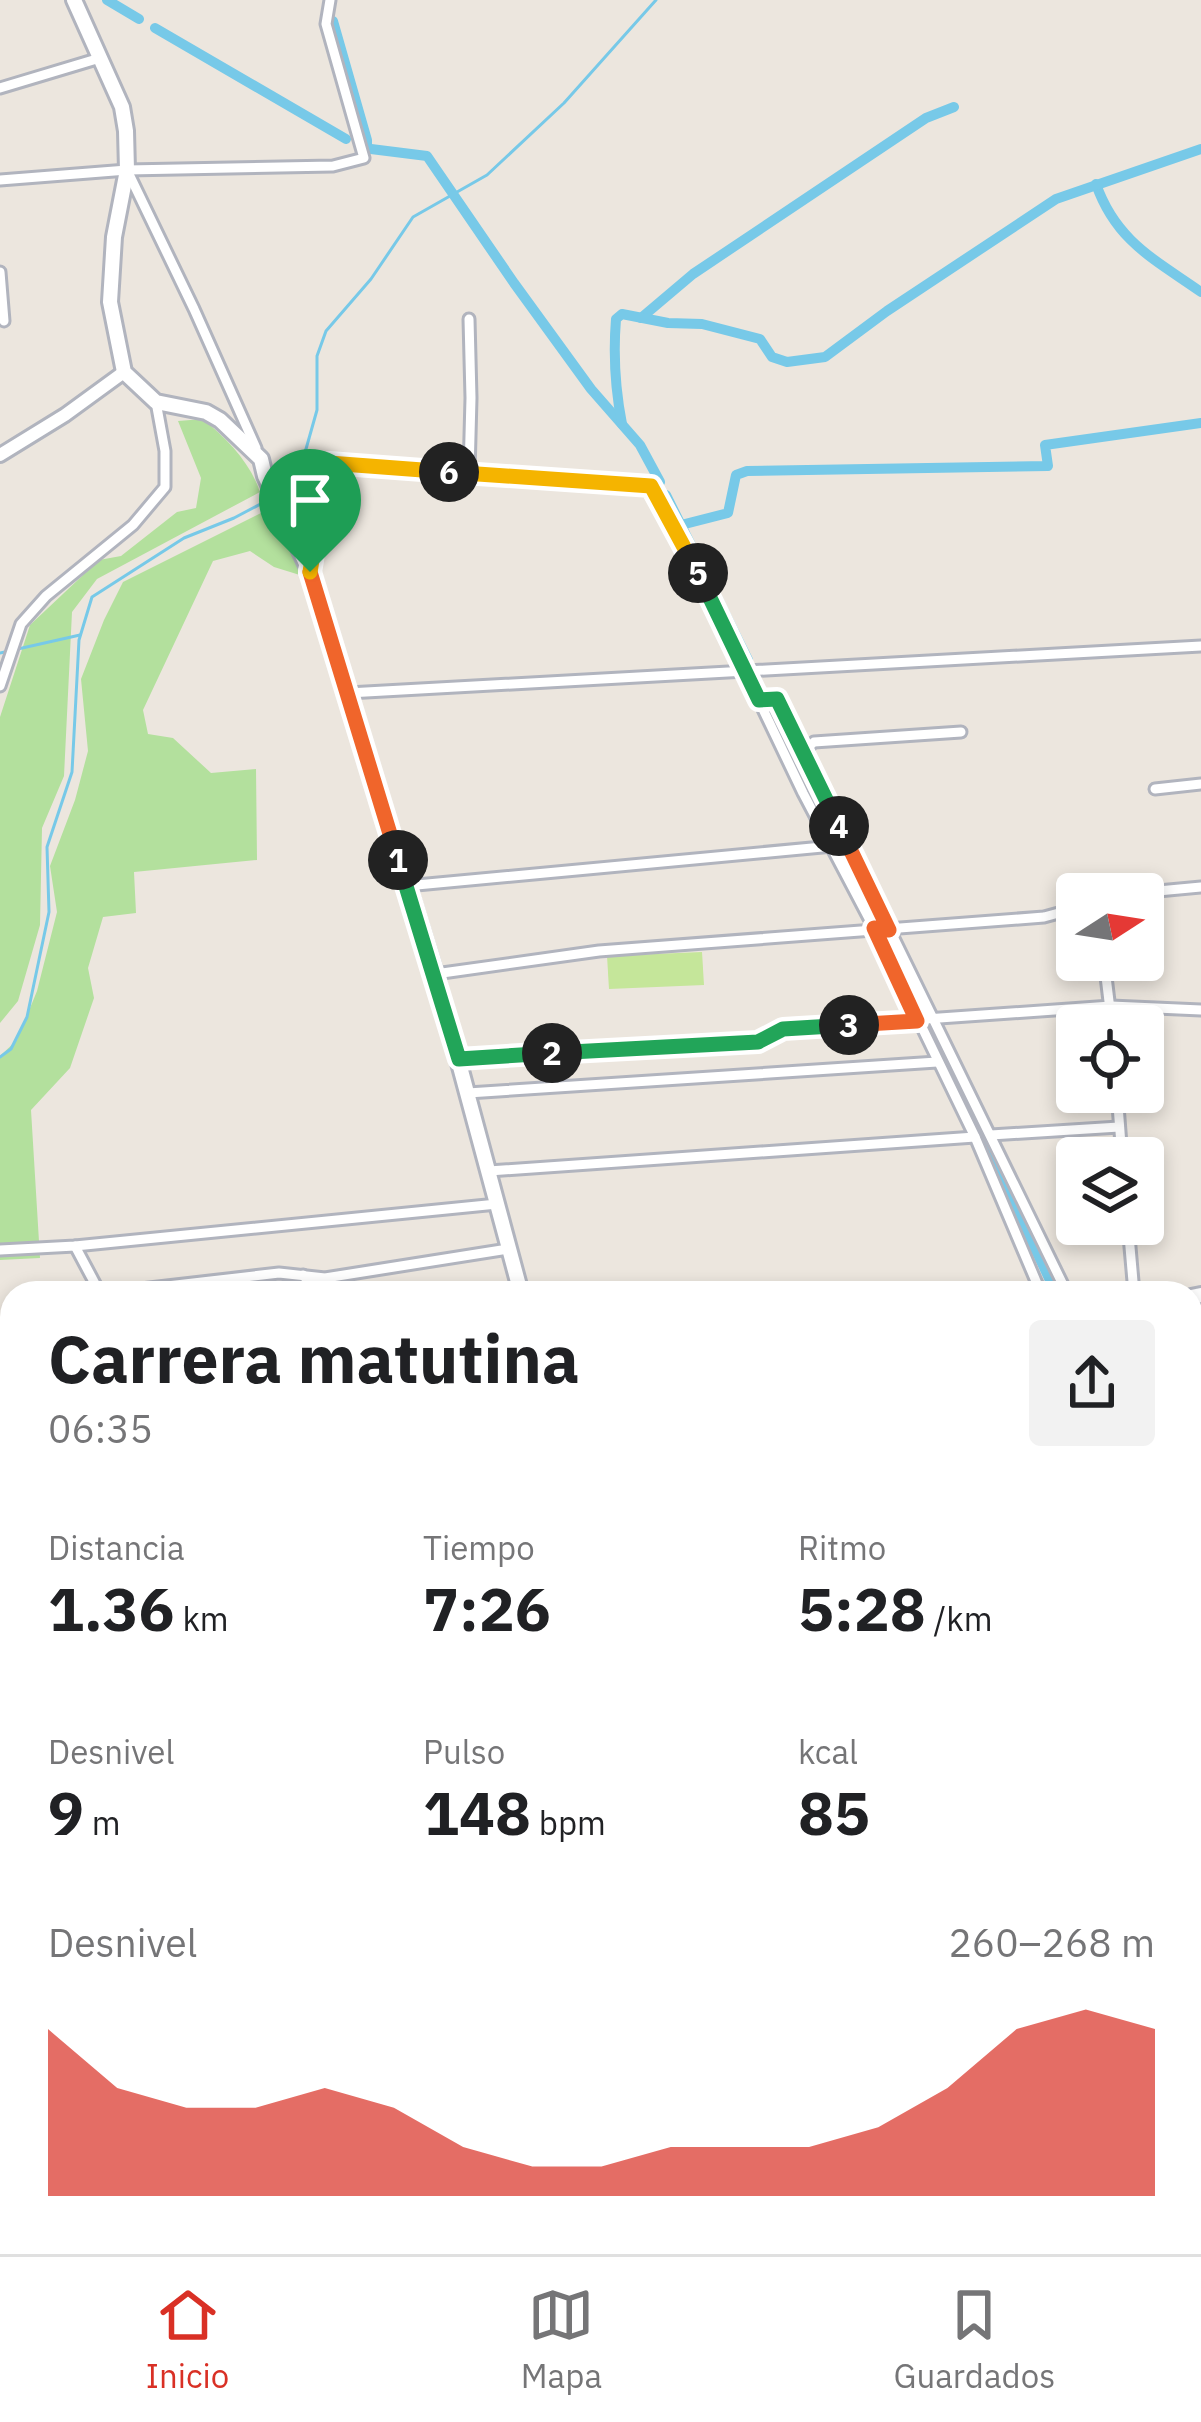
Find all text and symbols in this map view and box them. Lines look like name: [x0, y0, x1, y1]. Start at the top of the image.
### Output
pin: 6: [419, 442, 479, 502]
pin: [259, 449, 361, 572]
text: 6: [439, 450, 459, 493]
icon: arrive: [277, 467, 343, 533]
pin: 5: [668, 543, 728, 603]
text: 5: [688, 551, 708, 594]
pin: 4: [809, 796, 869, 856]
text: 4: [829, 804, 849, 847]
pin: 1: [368, 830, 428, 890]
text: 1: [388, 838, 408, 881]
north arrow: [1056, 873, 1164, 981]
map controls: [1056, 873, 1164, 1245]
pin: 3: [819, 995, 879, 1055]
text: 3: [839, 1003, 859, 1046]
button: locate: [1056, 1005, 1164, 1113]
pin: 2: [522, 1023, 582, 1083]
text: 2: [542, 1031, 562, 1074]
button: layers: [1056, 1137, 1164, 1245]
text: Carrera matutina: [48, 1315, 579, 1401]
button: share: [1029, 1320, 1155, 1446]
text: 06:35: [48, 1403, 153, 1454]
text: Distancia: [48, 1526, 185, 1569]
text: Tiempo: [423, 1526, 535, 1569]
text: Ritmo: [798, 1526, 886, 1569]
text: 1.36: [48, 1569, 175, 1648]
text: 7:26: [423, 1569, 551, 1648]
text: 5:28: [798, 1569, 926, 1648]
text: km: [175, 1597, 229, 1640]
text: /km: [926, 1597, 992, 1640]
text: Desnivel: [48, 1730, 174, 1773]
text: Pulso: [423, 1730, 505, 1773]
text: kcal: [798, 1730, 858, 1773]
text: 9: [48, 1773, 84, 1852]
text: 148: [423, 1773, 531, 1852]
text: 85: [798, 1773, 870, 1852]
text: m: [84, 1801, 121, 1844]
text: bpm: [531, 1801, 606, 1844]
text: Desnivel: [48, 1917, 197, 1968]
text: 260–268 m: [948, 1917, 1155, 1968]
tab: Inicio: [146, 2282, 229, 2397]
tab: Mapa: [521, 2282, 602, 2397]
tab: Guardados: [894, 2282, 1055, 2397]

